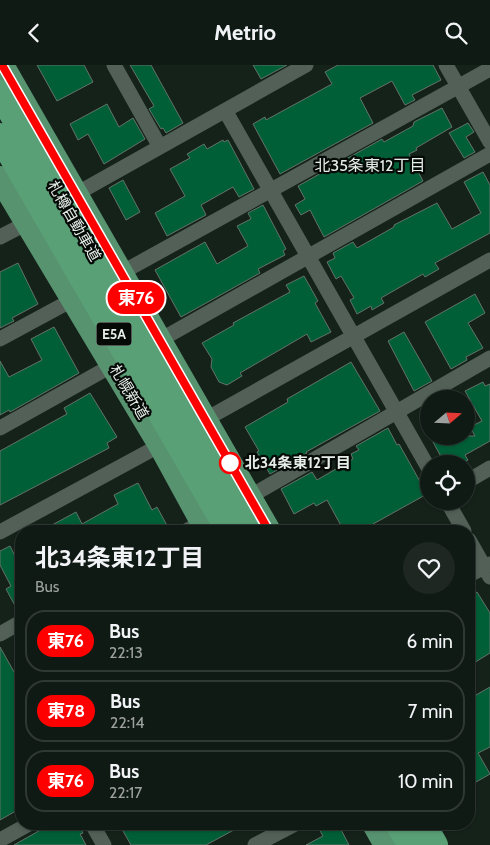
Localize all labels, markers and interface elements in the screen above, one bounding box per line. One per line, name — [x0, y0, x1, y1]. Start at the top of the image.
icon: back — [20, 19, 48, 47]
text: Metrio — [214, 19, 276, 46]
icon: search — [442, 19, 470, 47]
district label: 北35条東12丁目 — [315, 156, 425, 175]
street label: 札樽自動車道 — [44, 178, 104, 264]
line badge: 東76 — [107, 282, 165, 314]
text: 東76 — [118, 287, 154, 309]
road number: E5A — [96, 323, 132, 345]
street label: 札幌新道 — [106, 362, 152, 422]
north arrow — [420, 390, 475, 445]
map controls — [420, 390, 475, 510]
marker: 北34条東12丁目 — [219, 452, 241, 474]
place label: 北34条東12丁目 — [245, 454, 351, 472]
button: locate — [420, 455, 475, 510]
button: heart — [403, 542, 455, 594]
text: 北34条東12丁目 — [35, 543, 204, 572]
text: Bus — [35, 577, 59, 596]
text: Bus — [109, 620, 139, 643]
text: 東76 — [47, 630, 84, 652]
text: 6 min — [407, 630, 453, 653]
text: 22:13 — [109, 643, 143, 662]
text: Bus — [110, 690, 140, 713]
text: 東78 — [47, 700, 85, 722]
text: 7 min — [408, 700, 453, 723]
text: 22:14 — [110, 713, 145, 732]
text: Bus — [109, 760, 139, 783]
text: 東76 — [47, 770, 84, 792]
text: 10 min — [398, 770, 453, 793]
text: 22:17 — [109, 783, 142, 802]

